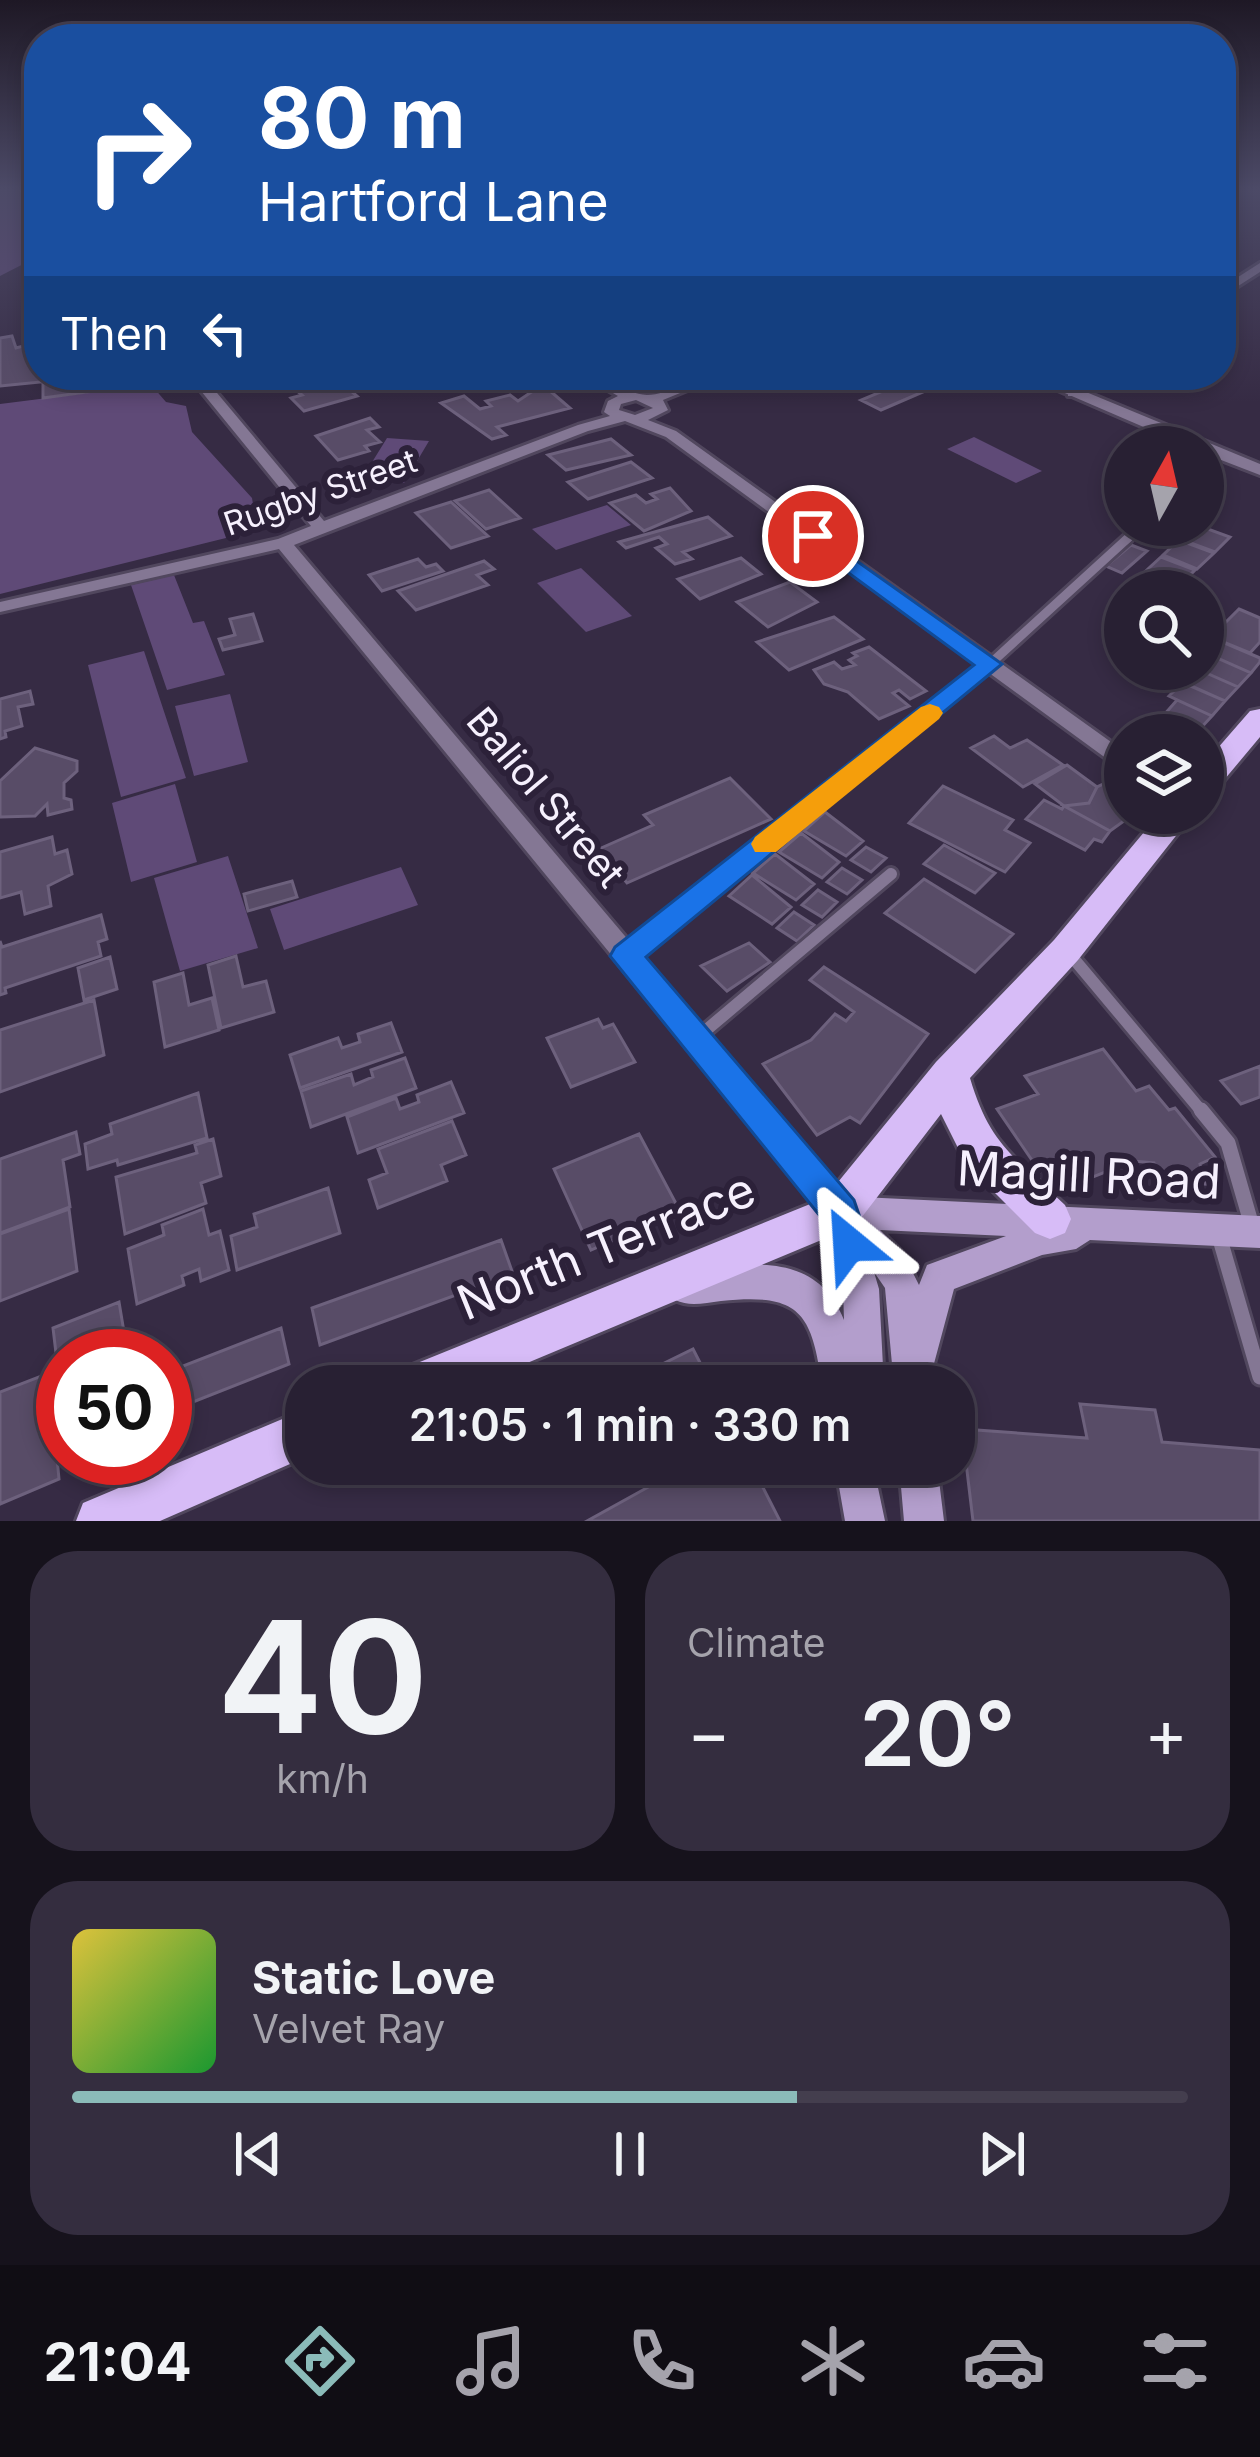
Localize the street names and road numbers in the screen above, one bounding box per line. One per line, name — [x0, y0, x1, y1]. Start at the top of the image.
street label: Rugby Street — [218, 440, 422, 544]
street label: Baliol Street — [458, 697, 635, 896]
street label: Magill Road — [956, 1138, 1222, 1211]
street label: North Terrace — [448, 1159, 763, 1332]

